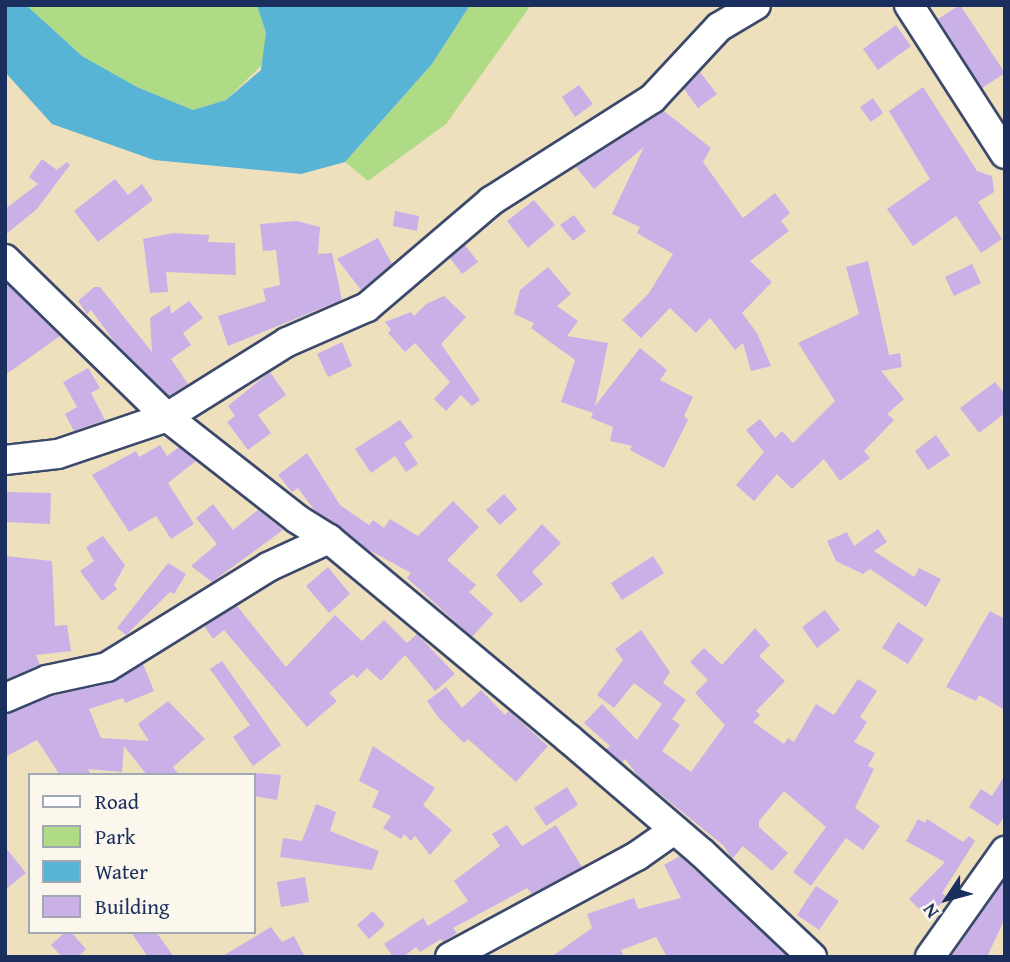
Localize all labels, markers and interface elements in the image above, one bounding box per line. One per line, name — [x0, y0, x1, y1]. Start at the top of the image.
legend — [28, 773, 256, 934]
text: Road — [95, 786, 139, 817]
text: Park — [95, 821, 136, 852]
text: Water — [95, 856, 148, 887]
north arrow — [912, 864, 982, 934]
text: Building — [95, 891, 169, 922]
text: N — [915, 898, 945, 925]

